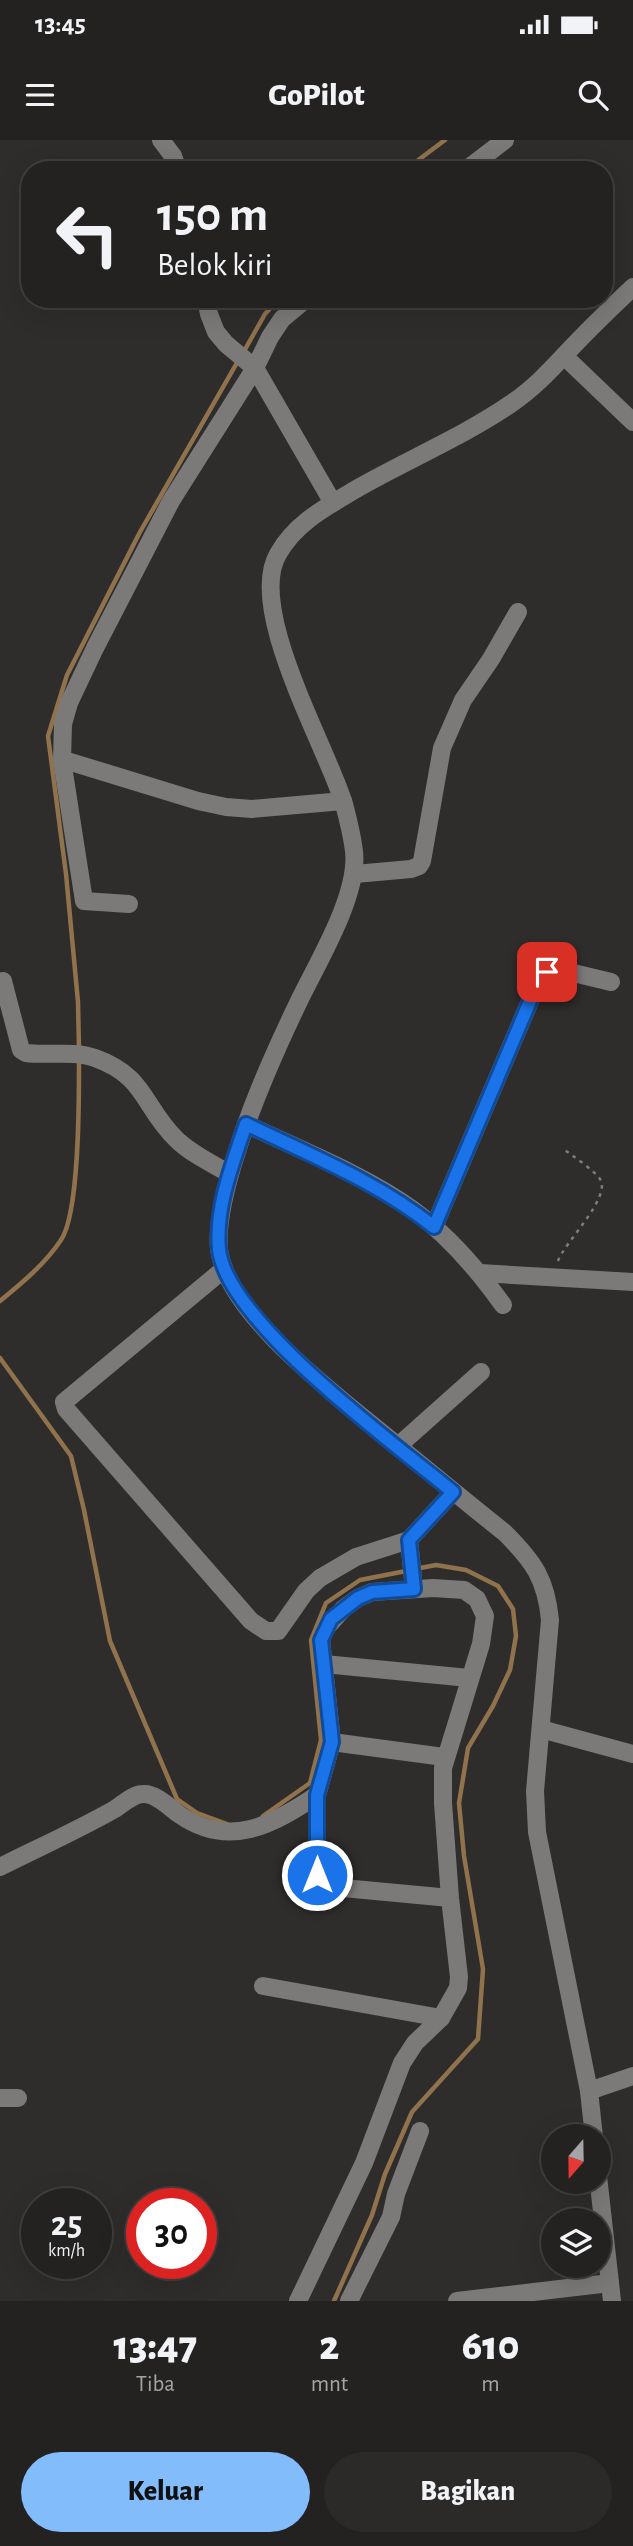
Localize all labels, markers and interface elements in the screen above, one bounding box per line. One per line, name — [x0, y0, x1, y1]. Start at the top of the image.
text: 13:45 — [35, 11, 86, 37]
icon: menu — [21, 76, 59, 114]
icon: search — [574, 76, 612, 114]
text: GoPilot — [268, 79, 365, 111]
icon: left — [42, 189, 133, 280]
text: 150 m — [157, 191, 268, 240]
text: Belok kiri — [157, 249, 273, 281]
pin — [517, 942, 577, 1002]
icon: arrive — [528, 953, 566, 991]
position arrow — [280, 1838, 354, 1912]
north arrow — [541, 2124, 611, 2194]
map controls — [541, 2124, 611, 2278]
speed limit sign: 30 — [126, 2188, 217, 2279]
text: 25 — [51, 2207, 82, 2242]
button: layers — [541, 2208, 611, 2278]
text: km/h — [48, 2242, 85, 2260]
text: 13:47 — [114, 2325, 197, 2367]
text: 2 — [319, 2325, 339, 2367]
text: 610 — [462, 2325, 519, 2367]
text: Tiba — [136, 2373, 175, 2396]
text: mnt — [311, 2373, 348, 2396]
text: m — [481, 2373, 500, 2396]
button: Keluar — [21, 2452, 310, 2532]
button: Bagikan — [324, 2452, 612, 2532]

